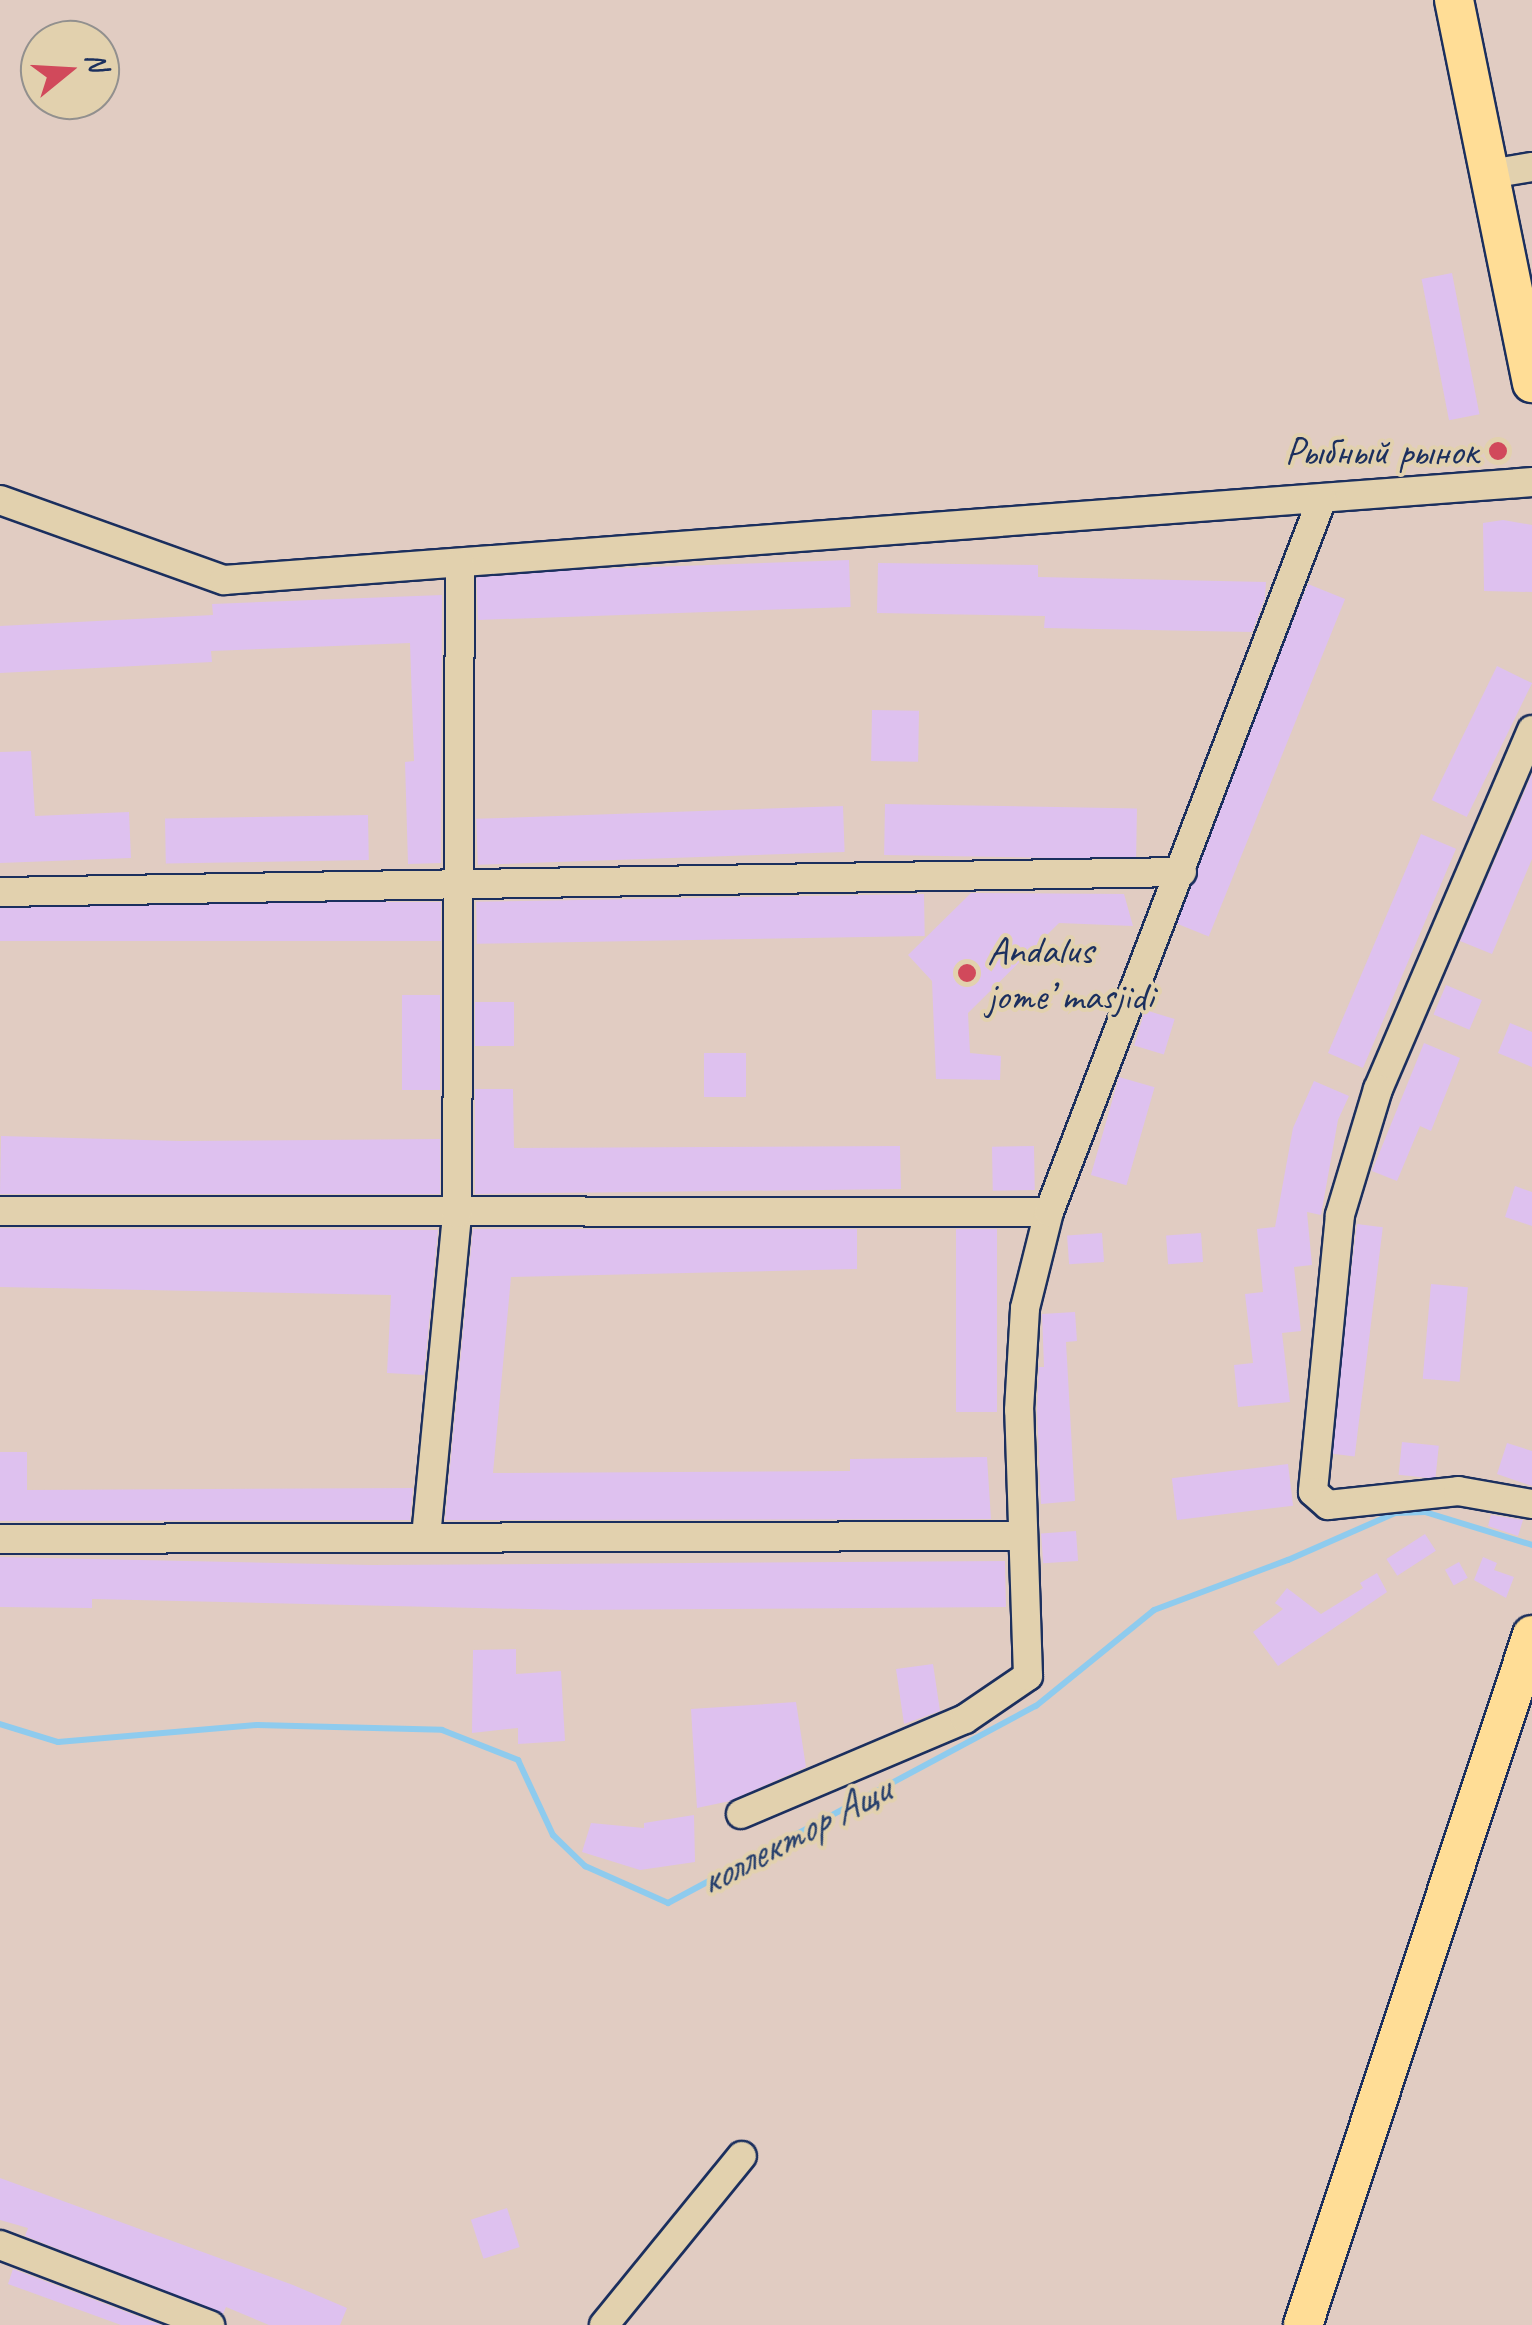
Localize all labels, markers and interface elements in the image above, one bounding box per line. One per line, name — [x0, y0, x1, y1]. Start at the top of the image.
north arrow — [20, 20, 120, 120]
text: N — [78, 48, 116, 75]
place label: Рыбный рынок — [1285, 427, 1478, 475]
marker: Рыбный рынок — [1487, 440, 1509, 462]
place label: Andalus jome’ masjidi — [987, 926, 1153, 1020]
marker: Andalus jome’ masjidi — [956, 962, 978, 984]
water label: коллектор Ащи — [690, 1765, 898, 1907]

